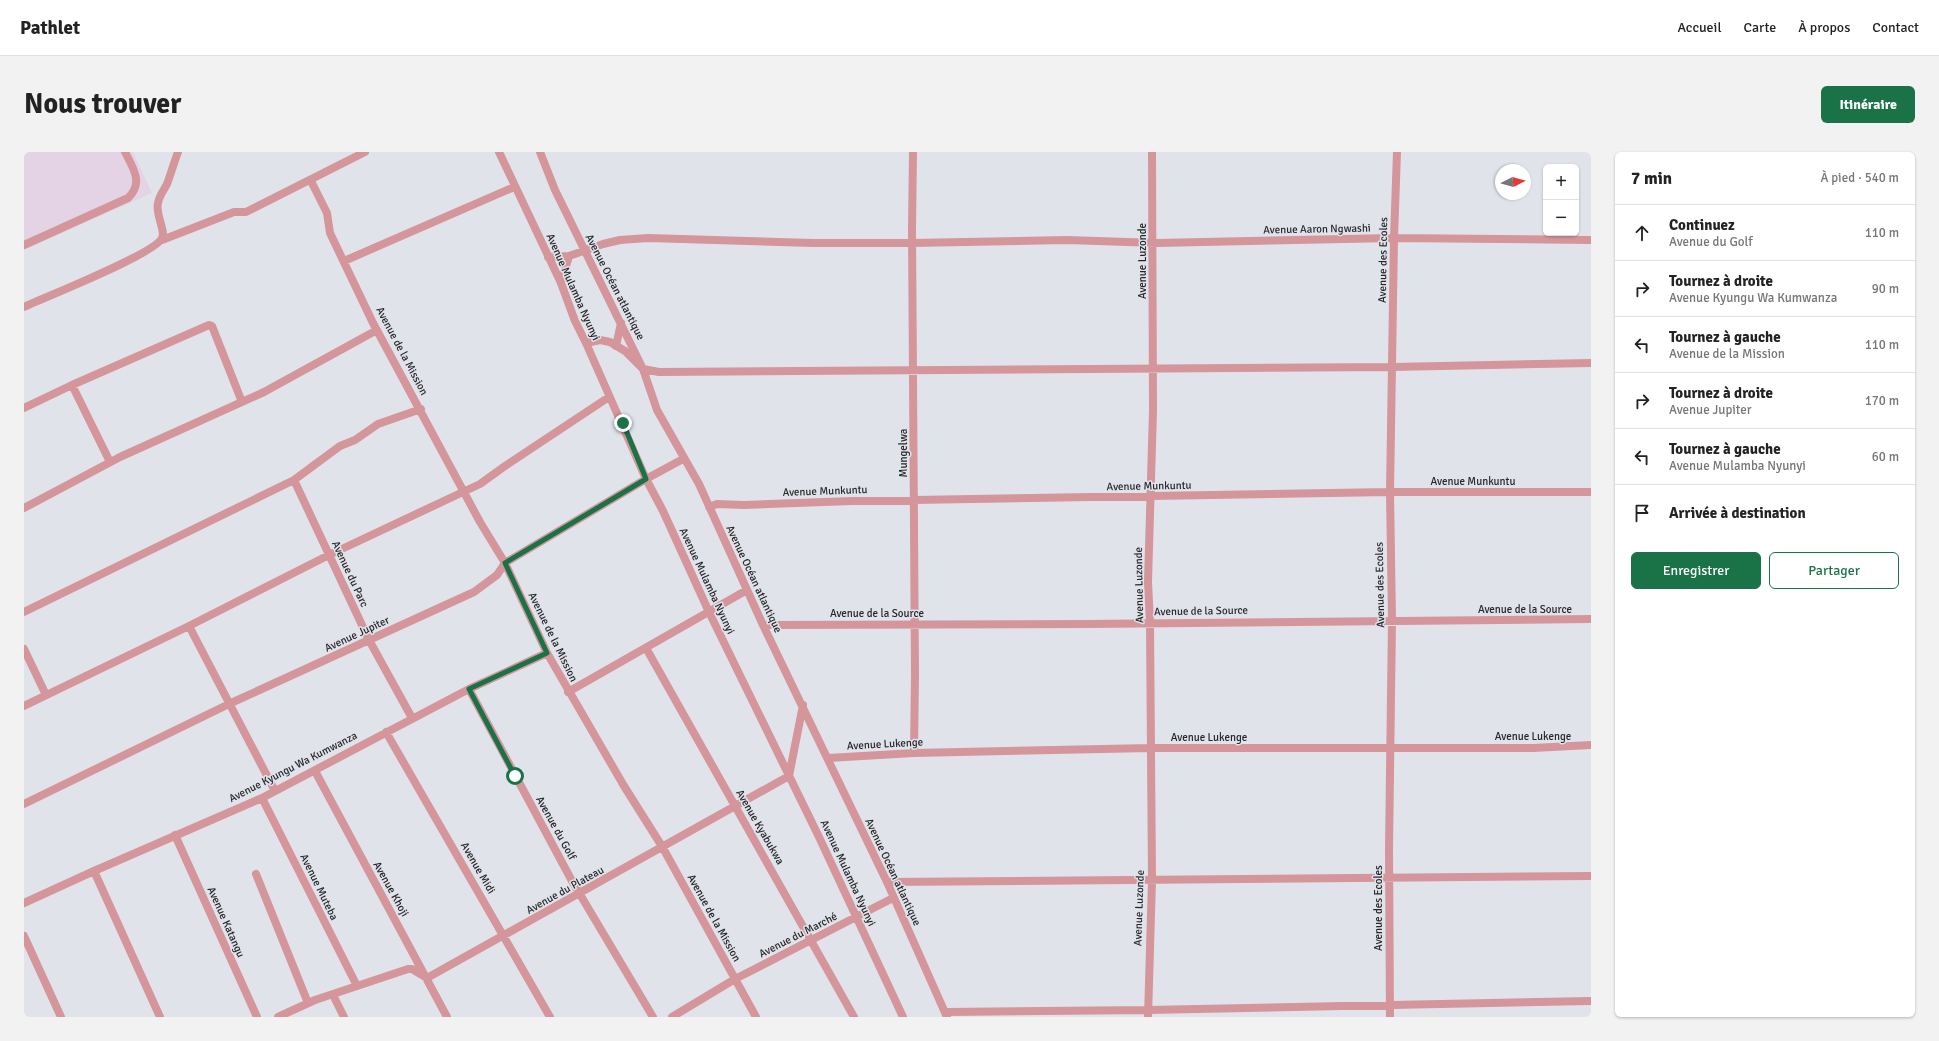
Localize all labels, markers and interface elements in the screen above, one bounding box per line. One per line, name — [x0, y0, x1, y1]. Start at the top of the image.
text: Pathlet — [20, 16, 80, 40]
text: Accueil — [1677, 19, 1722, 36]
text: Carte — [1744, 19, 1776, 36]
text: À propos — [1798, 19, 1850, 36]
text: Contact — [1872, 19, 1919, 36]
button: Itinéraire — [1821, 86, 1915, 123]
text: Nous trouver — [24, 87, 181, 121]
north arrow — [1495, 164, 1531, 200]
map controls — [1543, 164, 1579, 236]
button: + — [1543, 164, 1579, 200]
text: 7 min — [1631, 168, 1672, 189]
text: À pied · 540 m — [1820, 170, 1899, 186]
button: − — [1543, 200, 1579, 236]
text: Continuez — [1669, 216, 1735, 234]
street label: Avenue des Ecoles — [1376, 217, 1390, 303]
street label: Avenue Aaron Ngwashi — [1263, 222, 1371, 236]
icon: ahead — [1631, 222, 1653, 244]
street label: Avenue Luzonde — [1136, 223, 1149, 299]
text: 110 m — [1865, 225, 1899, 241]
street label: Avenue Mulamba Nyunyi — [544, 231, 602, 343]
street label: Avenue Océan atlantique — [583, 232, 647, 342]
text: Avenue du Golf — [1669, 234, 1753, 250]
text: Tournez à droite — [1669, 272, 1773, 290]
icon: right — [1631, 278, 1653, 300]
text: 90 m — [1872, 281, 1899, 297]
text: Avenue Kyungu Wa Kumwanza — [1669, 290, 1837, 306]
street label: Avenue de la Mission — [373, 305, 431, 397]
text: Tournez à gauche — [1669, 328, 1781, 346]
icon: left — [1631, 334, 1653, 356]
text: 110 m — [1865, 337, 1899, 353]
text: Avenue de la Mission — [1669, 346, 1785, 362]
text: Tournez à droite — [1669, 384, 1773, 402]
icon: right — [1631, 390, 1653, 412]
text: 170 m — [1865, 393, 1899, 409]
text: Avenue Jupiter — [1669, 402, 1752, 418]
route end — [614, 414, 632, 432]
street label: Mungelwa — [897, 428, 910, 477]
text: Tournez à gauche — [1669, 440, 1781, 458]
icon: left — [1631, 446, 1653, 468]
text: 60 m — [1872, 449, 1899, 465]
text: Avenue Mulamba Nyunyi — [1669, 458, 1806, 474]
street label: Avenue Munkuntu — [1431, 475, 1515, 488]
street label: Avenue Munkuntu — [1106, 479, 1192, 493]
street label: Avenue Munkuntu — [782, 483, 868, 499]
icon: arrive — [1631, 502, 1653, 524]
text: Arrivée à destination — [1669, 504, 1806, 522]
street label: Avenue Océan atlantique — [723, 523, 785, 635]
street label: Avenue Mulamba Nyunyi — [677, 526, 737, 636]
street label: Avenue du Parc — [329, 539, 371, 609]
street label: Avenue des Ecoles — [1373, 542, 1387, 628]
street label: Avenue Luzonde — [1132, 547, 1146, 623]
button: Enregistrer — [1631, 552, 1761, 589]
button: Partager — [1769, 552, 1899, 589]
street label: Avenue de la Mission — [526, 590, 580, 684]
street label: Avenue de la Source — [1478, 603, 1572, 616]
street label: Avenue de la Source — [1154, 604, 1248, 618]
street label: Avenue de la Source — [830, 607, 924, 620]
street label: Avenue Jupiter — [323, 613, 391, 655]
street label: Avenue Kyungu Wa Kumwanza — [227, 729, 360, 805]
street label: Avenue Lukenge — [1495, 730, 1571, 743]
street label: Avenue Lukenge — [1171, 731, 1247, 744]
street label: Avenue Lukenge — [846, 736, 924, 752]
route start — [506, 767, 524, 785]
street label: Avenue Kyabukwa — [733, 787, 787, 867]
street label: Avenue du Golf — [533, 794, 579, 863]
street label: Avenue Océan atlantique — [862, 816, 924, 928]
street label: Avenue Mulamba Nyunyi — [818, 818, 878, 928]
street label: Avenue Midi — [458, 840, 498, 896]
street label: Avenue Muteba — [297, 852, 341, 923]
street label: Avenue Khoji — [370, 859, 412, 919]
street label: Avenue du Plateau — [524, 863, 606, 917]
street label: Avenue des Ecoles — [1372, 865, 1385, 951]
street label: Avenue Luzonde — [1131, 870, 1147, 946]
street label: Avenue de la Mission — [685, 872, 743, 964]
street label: Avenue Katangu — [205, 885, 247, 959]
street label: Avenue du Marché — [757, 910, 839, 960]

